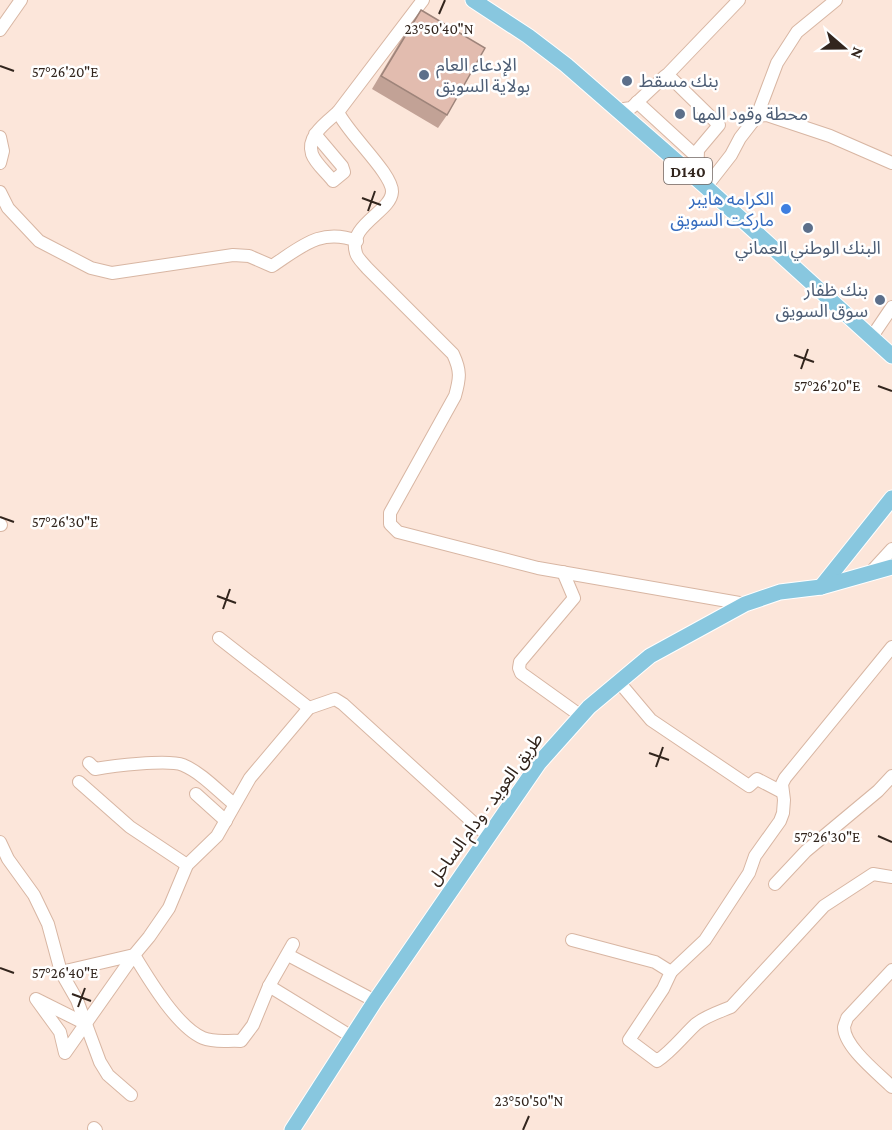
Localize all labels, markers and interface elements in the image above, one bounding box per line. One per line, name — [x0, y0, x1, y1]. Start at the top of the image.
north arrow — [814, 18, 874, 78]
text: 23°50'40"N — [404, 21, 474, 37]
text: N — [848, 45, 867, 61]
place label: الإدعاء العام بولاية السويق — [436, 55, 530, 97]
text: 57°26'20"E — [32, 64, 98, 80]
marker: الإدعاء العام بولاية السويق — [417, 68, 431, 82]
place label: بنك مسقط — [639, 71, 719, 91]
marker: بنك مسقط — [620, 74, 634, 88]
place label: محطة وقود المها — [692, 104, 808, 125]
marker: محطة وقود المها — [673, 107, 687, 121]
road number: D140 — [664, 158, 712, 184]
place label: الكرامه هايبر ماركت السويق — [670, 189, 774, 231]
marker: الكرامه هايبر ماركت السويق — [779, 202, 793, 216]
marker: البنك الوطني العماني — [801, 221, 815, 235]
place label: البنك الوطني العماني — [735, 238, 881, 261]
place label: بنك ظفار سوق السويق — [775, 280, 868, 322]
marker: بنك ظفار سوق السويق — [873, 293, 887, 307]
text: 57°26'20"E — [794, 378, 860, 394]
text: 57°26'30"E — [32, 514, 98, 530]
street label: طريق العويد - ودام الساحل — [423, 729, 550, 891]
text: 57°26'30"E — [794, 829, 860, 845]
text: 57°26'40"E — [32, 965, 98, 981]
text: 23°50'50"N — [495, 1093, 564, 1109]

